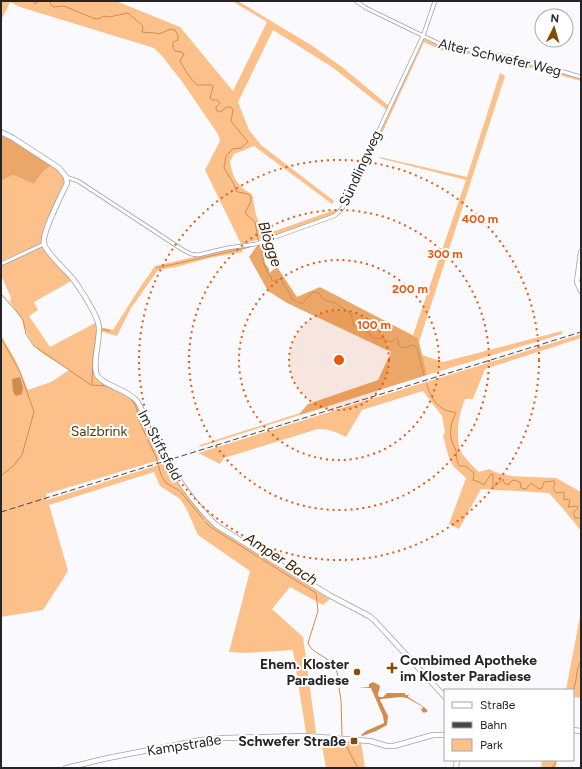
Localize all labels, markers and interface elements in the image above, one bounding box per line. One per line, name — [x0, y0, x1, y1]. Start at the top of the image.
north arrow — [534, 8, 574, 48]
text: N — [550, 12, 560, 25]
street label: Alter Schwefer Weg — [437, 35, 563, 80]
street label: Sündlingweg — [336, 128, 385, 209]
text: 400 m — [462, 212, 498, 226]
water label: Blögge — [254, 219, 286, 269]
text: 300 m — [427, 247, 463, 261]
text: 200 m — [392, 282, 428, 296]
text: 100 m — [357, 318, 391, 332]
centre of rings — [332, 353, 346, 367]
street label: Im Stiftsfeld — [134, 407, 185, 483]
park label: Salzbrink — [71, 423, 127, 440]
water label: Amper Bach — [240, 528, 321, 589]
place label: Combimed Apotheke im Kloster Paradiese — [400, 652, 537, 685]
place label: Ehem. Kloster Paradiese — [260, 656, 350, 689]
marker: Combimed Apotheke im Kloster Paradiese — [387, 663, 397, 673]
marker: Ehem. Kloster Paradiese — [352, 667, 362, 677]
legend — [444, 689, 574, 761]
text: Straße — [480, 698, 516, 712]
text: Bahn — [480, 718, 507, 732]
street label: Kampstraße — [146, 731, 223, 760]
place label: Schwefer Straße — [238, 733, 346, 750]
marker: Schwefer Straße — [349, 736, 359, 746]
text: Park — [480, 738, 503, 752]

